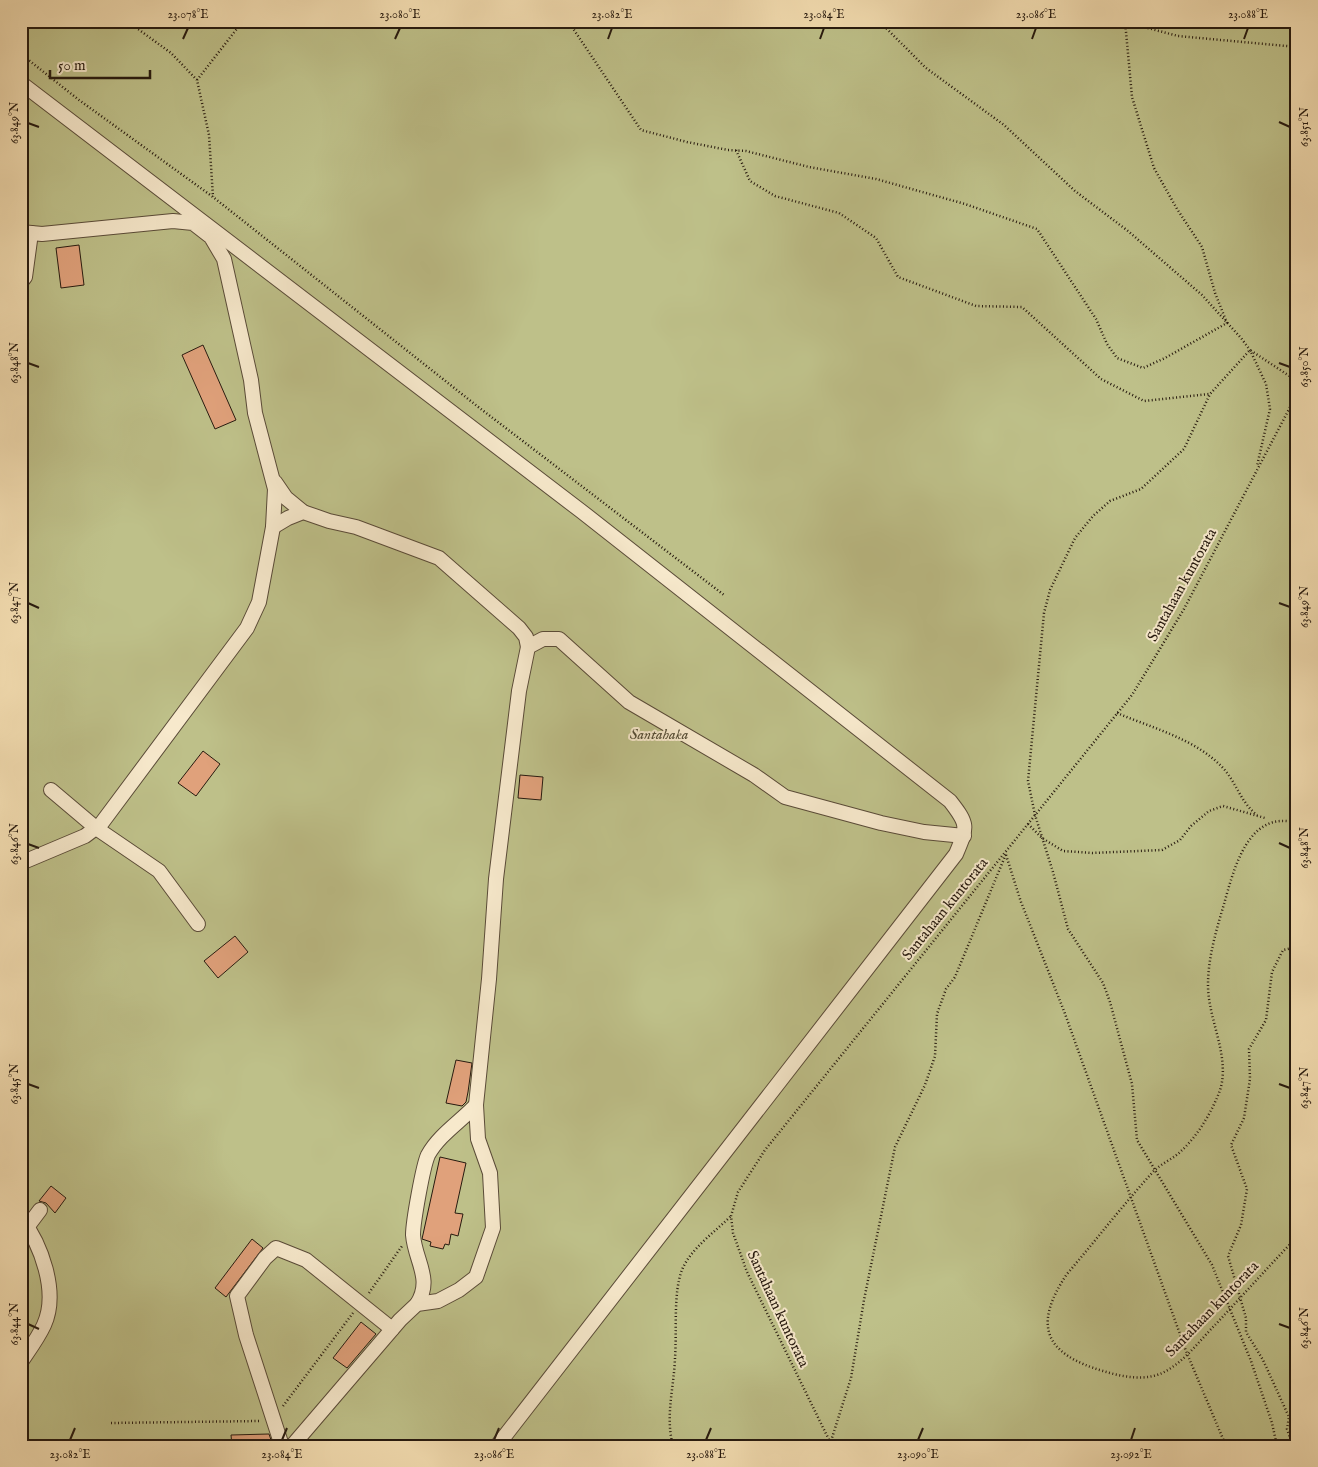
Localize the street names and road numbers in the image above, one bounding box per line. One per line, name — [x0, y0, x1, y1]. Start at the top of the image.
street label: Santahaan kuntorata — [1143, 525, 1221, 645]
street label: Santahaan kuntorata — [898, 853, 993, 964]
street label: Santahaan kuntorata — [743, 1248, 814, 1371]
street label: Santahaan kuntorata — [1161, 1257, 1263, 1361]

